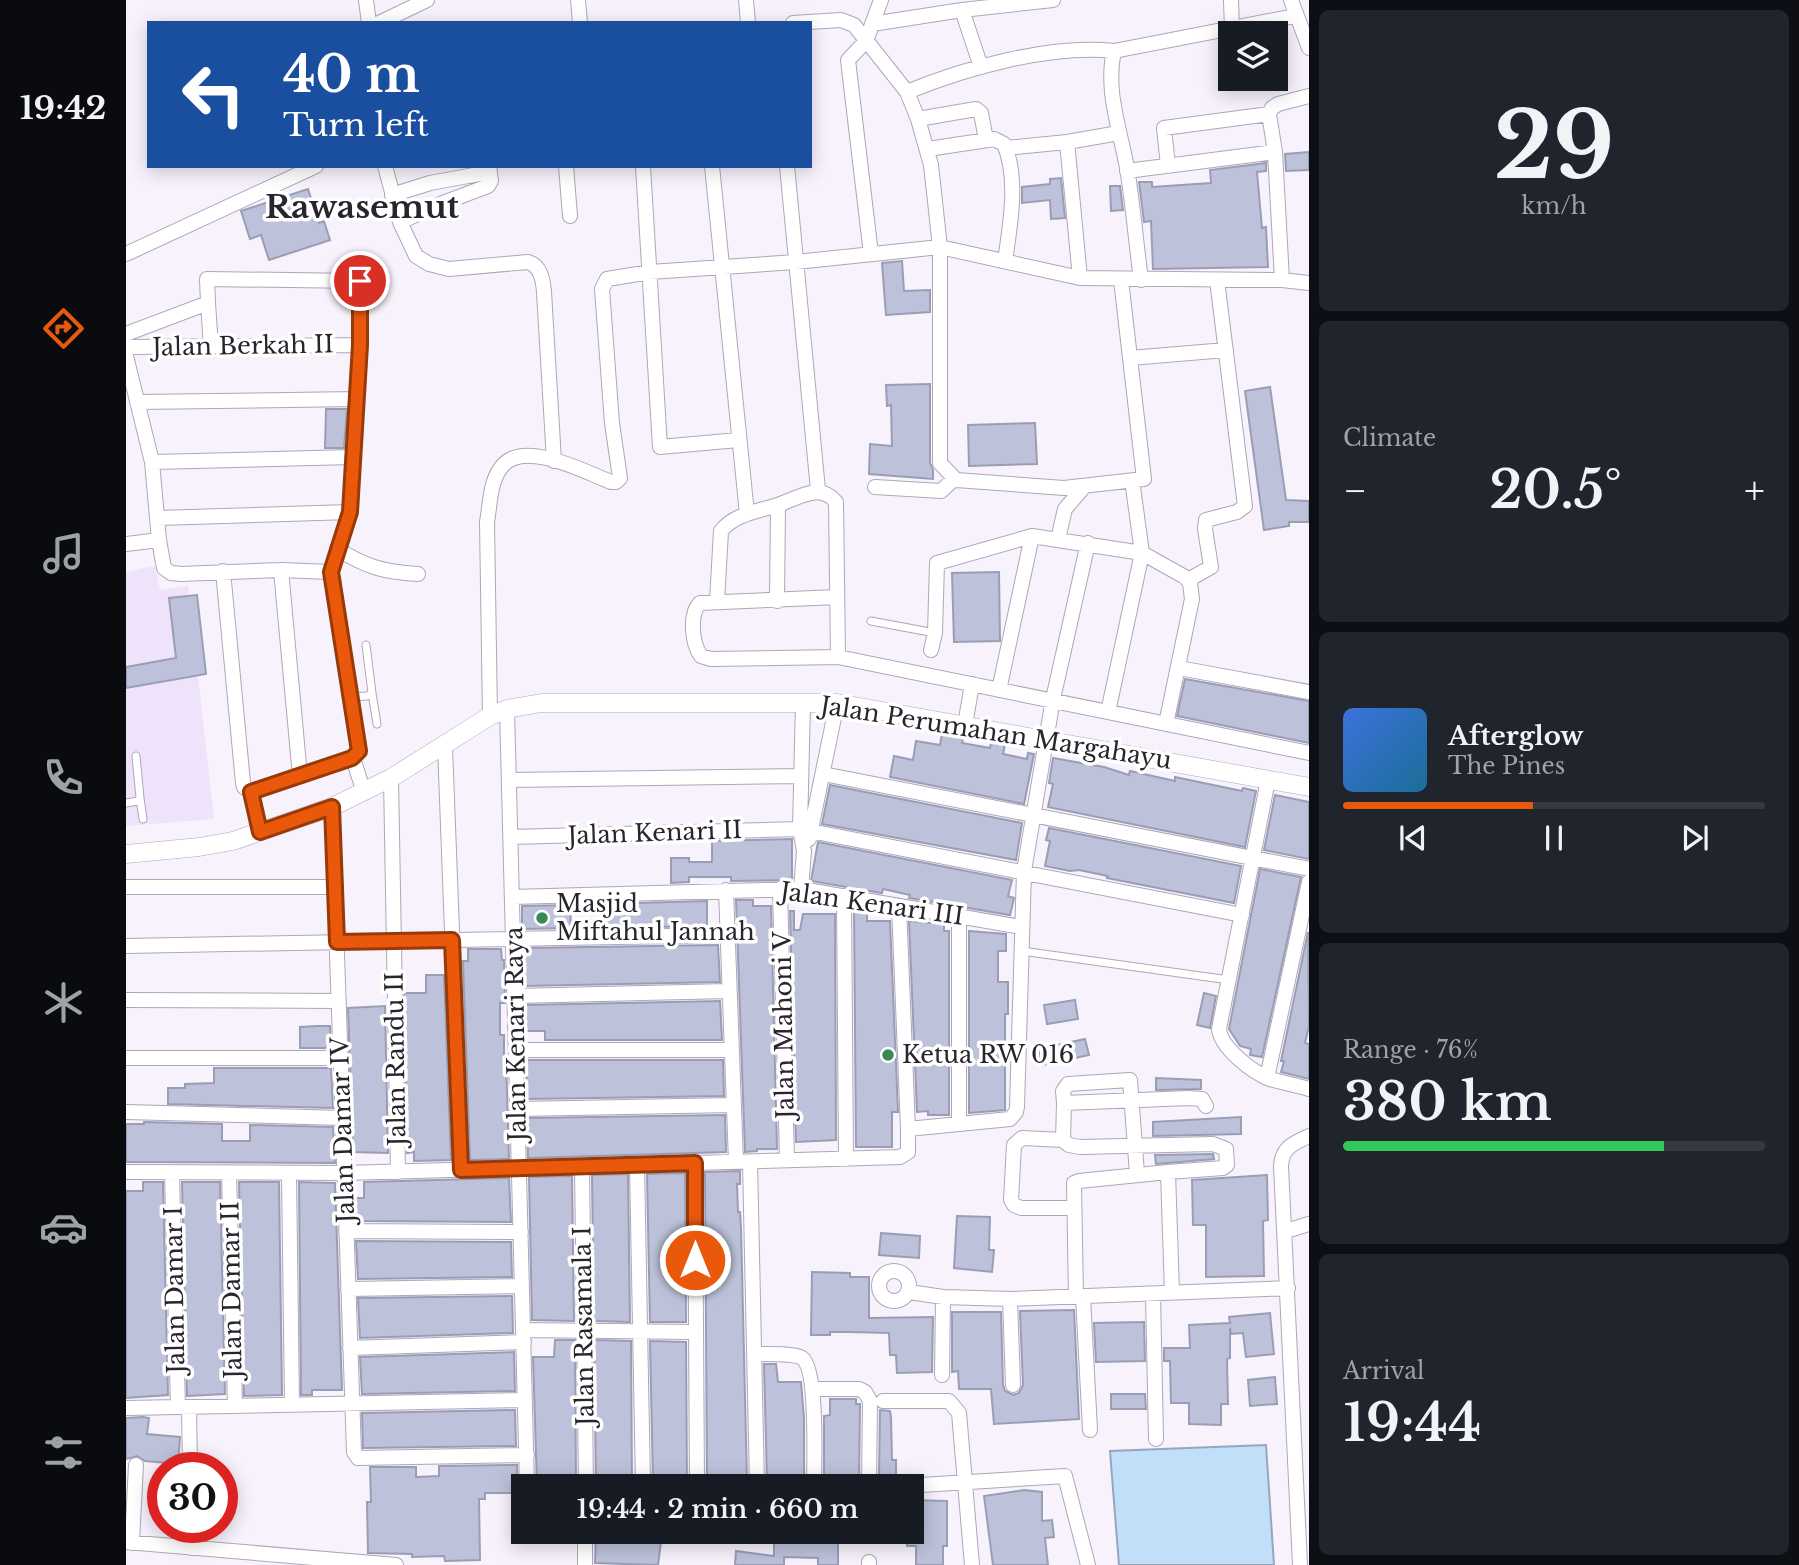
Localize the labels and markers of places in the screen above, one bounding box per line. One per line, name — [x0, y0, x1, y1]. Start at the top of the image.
pin — [330, 251, 390, 311]
place label: Masjid Miftahul Jannah — [556, 889, 755, 946]
marker: Masjid Miftahul Jannah — [534, 910, 550, 926]
place label: Ketua RW 016 — [902, 1040, 1074, 1069]
marker: Ketua RW 016 — [880, 1047, 896, 1063]

